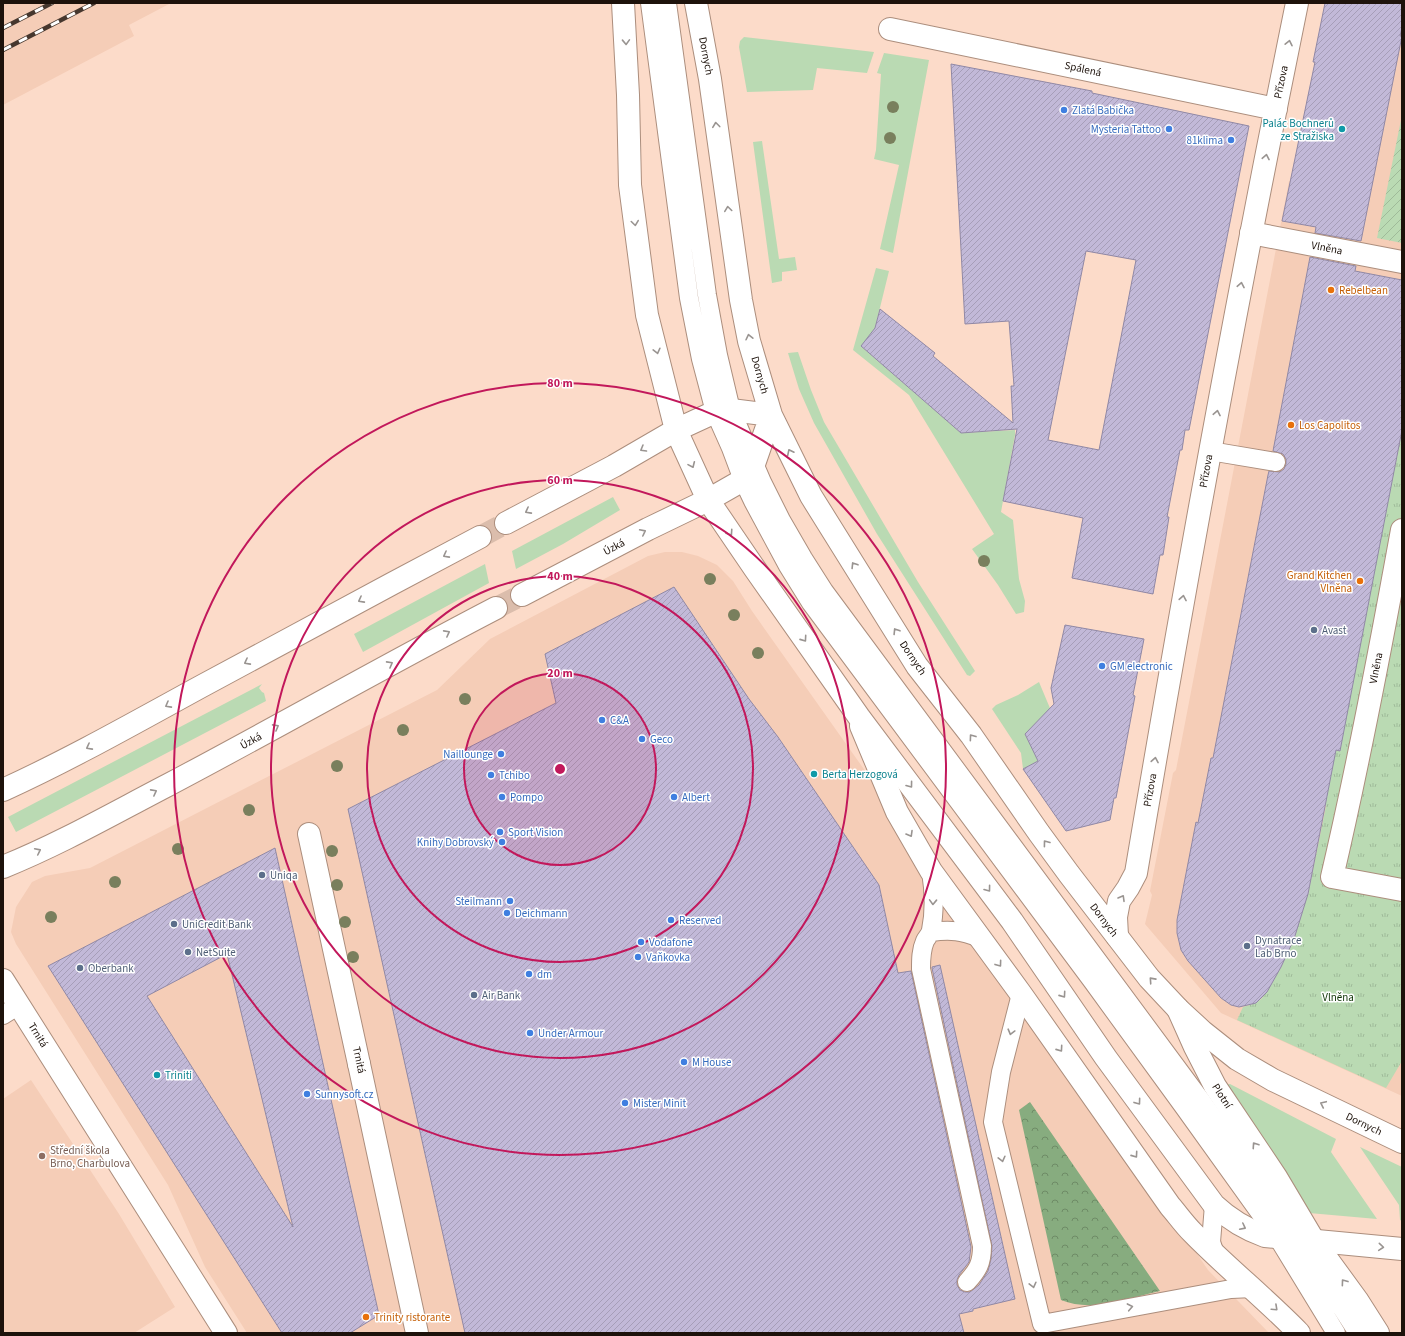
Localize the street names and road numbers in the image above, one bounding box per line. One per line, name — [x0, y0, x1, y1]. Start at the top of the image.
street label: Dornych — [695, 36, 717, 76]
street label: Spálená — [1063, 58, 1103, 80]
street label: Přízova — [1270, 64, 1292, 100]
street label: Vlněna — [1310, 238, 1344, 258]
street label: Dornych — [747, 354, 773, 396]
street label: Přízova — [1196, 453, 1216, 489]
street label: Úzká — [600, 535, 628, 559]
street label: Dornych — [896, 638, 930, 678]
street label: Vlněna — [1366, 651, 1386, 685]
street label: Úzká — [237, 729, 265, 753]
street label: Přízova — [1140, 772, 1160, 808]
street label: Dornych — [1086, 900, 1122, 940]
street label: Trnitá — [24, 1020, 52, 1050]
street label: Trnitá — [349, 1045, 369, 1075]
street label: Plotní — [1208, 1080, 1236, 1112]
street label: Dornych — [1343, 1109, 1385, 1139]

